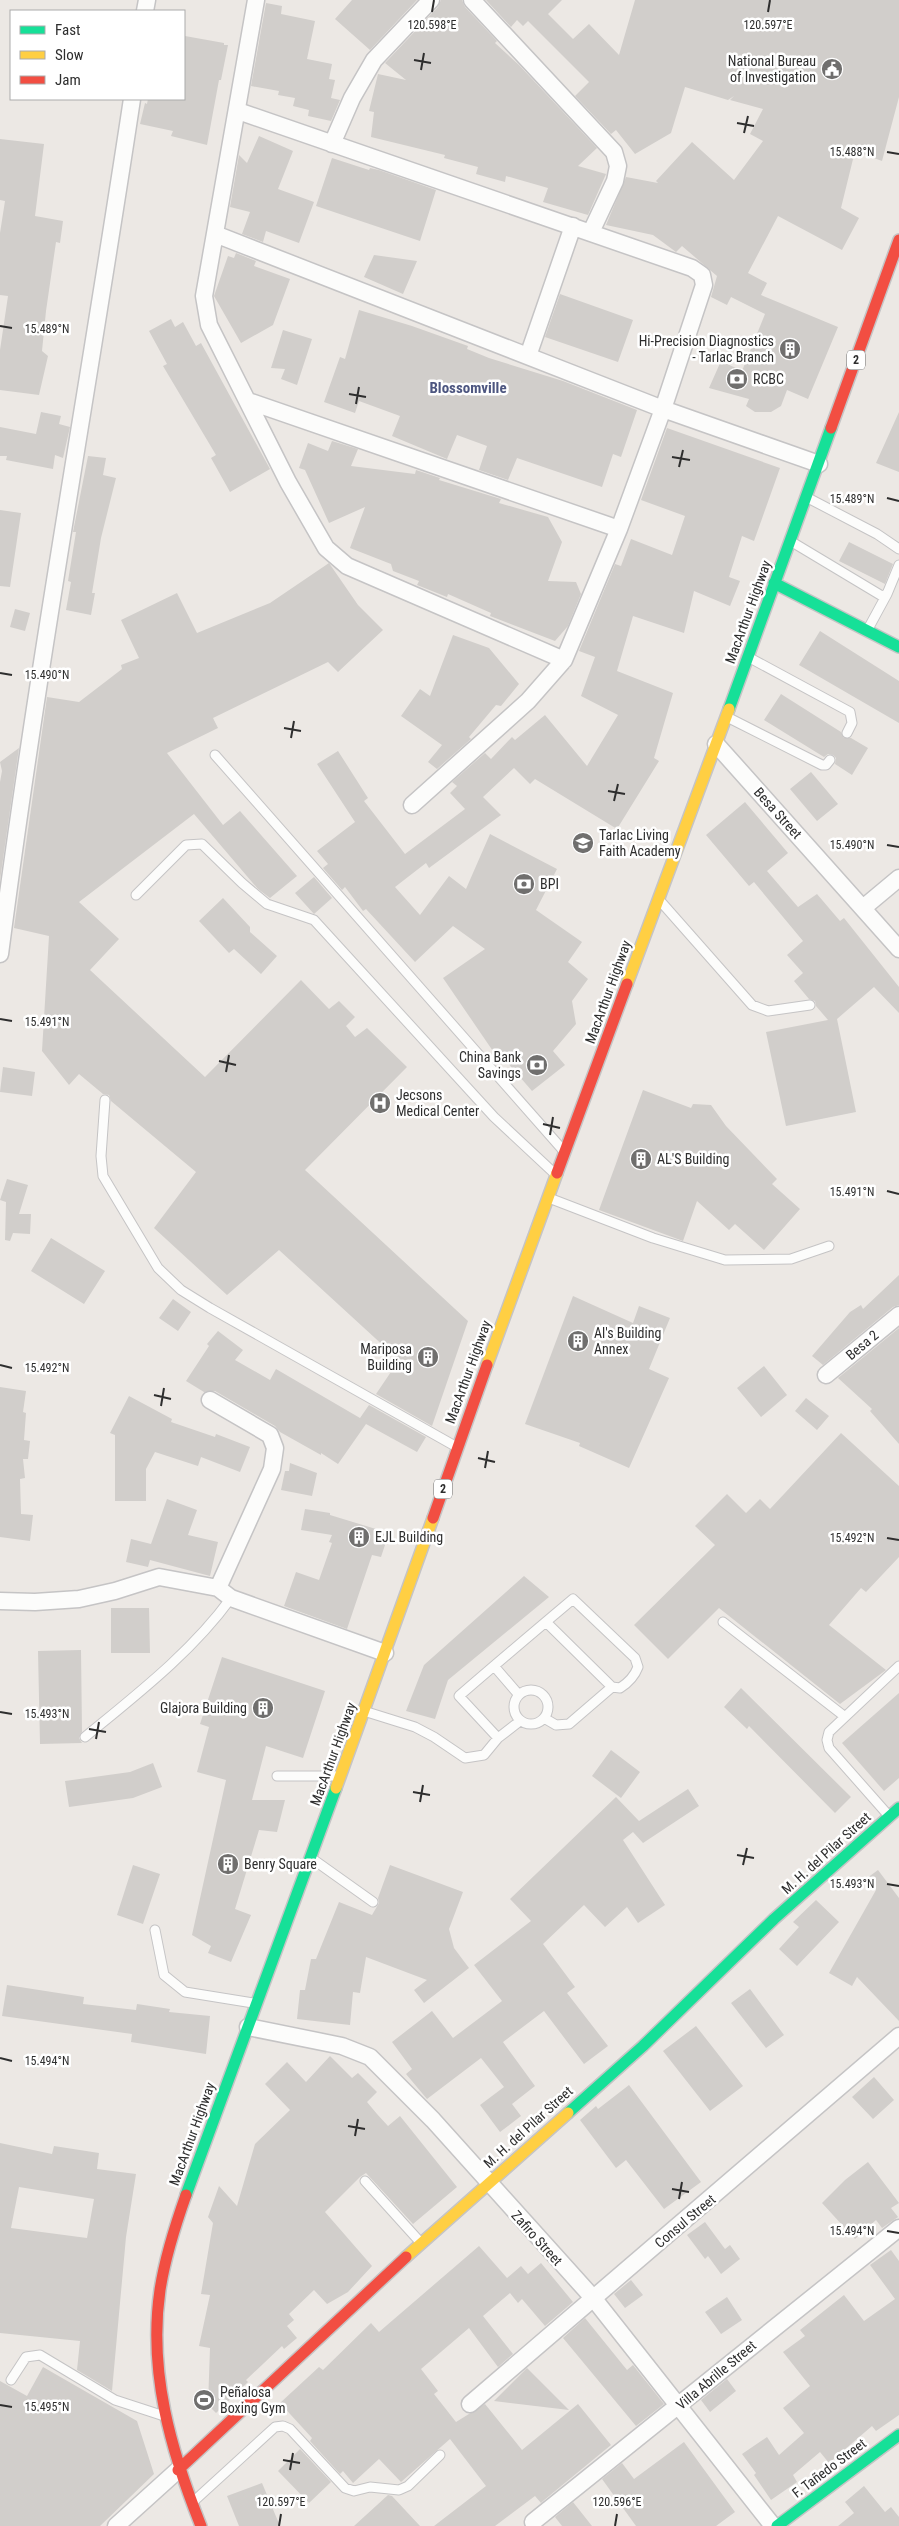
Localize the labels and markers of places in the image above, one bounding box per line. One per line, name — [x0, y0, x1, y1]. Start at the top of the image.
place label: National Bureau of Investigation — [728, 53, 816, 85]
public building icon: National Bureau of Investigation — [820, 57, 844, 81]
place label: Hi-Precision Diagnostics - Tarlac Branch — [639, 333, 774, 365]
building icon: Hi-Precision Diagnostics - Tarlac Branch — [778, 337, 802, 361]
bank icon: RCBC — [725, 367, 749, 391]
place label: RCBC — [753, 371, 784, 387]
place label: Tarlac Living Faith Academy — [599, 827, 681, 859]
school or university icon: Tarlac Living Faith Academy — [571, 831, 595, 855]
bank icon: BPI — [512, 872, 536, 896]
place label: BPI — [540, 876, 559, 892]
place label: China Bank Savings — [459, 1049, 522, 1081]
bank icon: China Bank Savings — [525, 1053, 549, 1077]
place label: Jecsons Medical Center — [396, 1087, 479, 1119]
hospital icon: Jecsons Medical Center — [368, 1091, 392, 1115]
building icon: AL'S Building — [629, 1147, 653, 1171]
place label: AL'S Building — [657, 1151, 729, 1167]
place label: Al's Building Annex — [594, 1325, 661, 1357]
building icon: Al's Building Annex — [566, 1329, 590, 1353]
place label: Mariposa Building — [360, 1341, 412, 1373]
building icon: Mariposa Building — [416, 1345, 440, 1369]
building icon: EJL Building — [347, 1525, 371, 1549]
place label: EJL Building — [375, 1529, 443, 1545]
building icon: Glajora Building — [251, 1696, 275, 1720]
place label: Glajora Building — [160, 1700, 247, 1716]
building icon: Benry Square — [216, 1852, 240, 1876]
place label: Benry Square — [244, 1856, 317, 1872]
place label: Peñalosa Boxing Gym — [220, 2384, 285, 2416]
sports icon: Peñalosa Boxing Gym — [192, 2388, 216, 2412]

